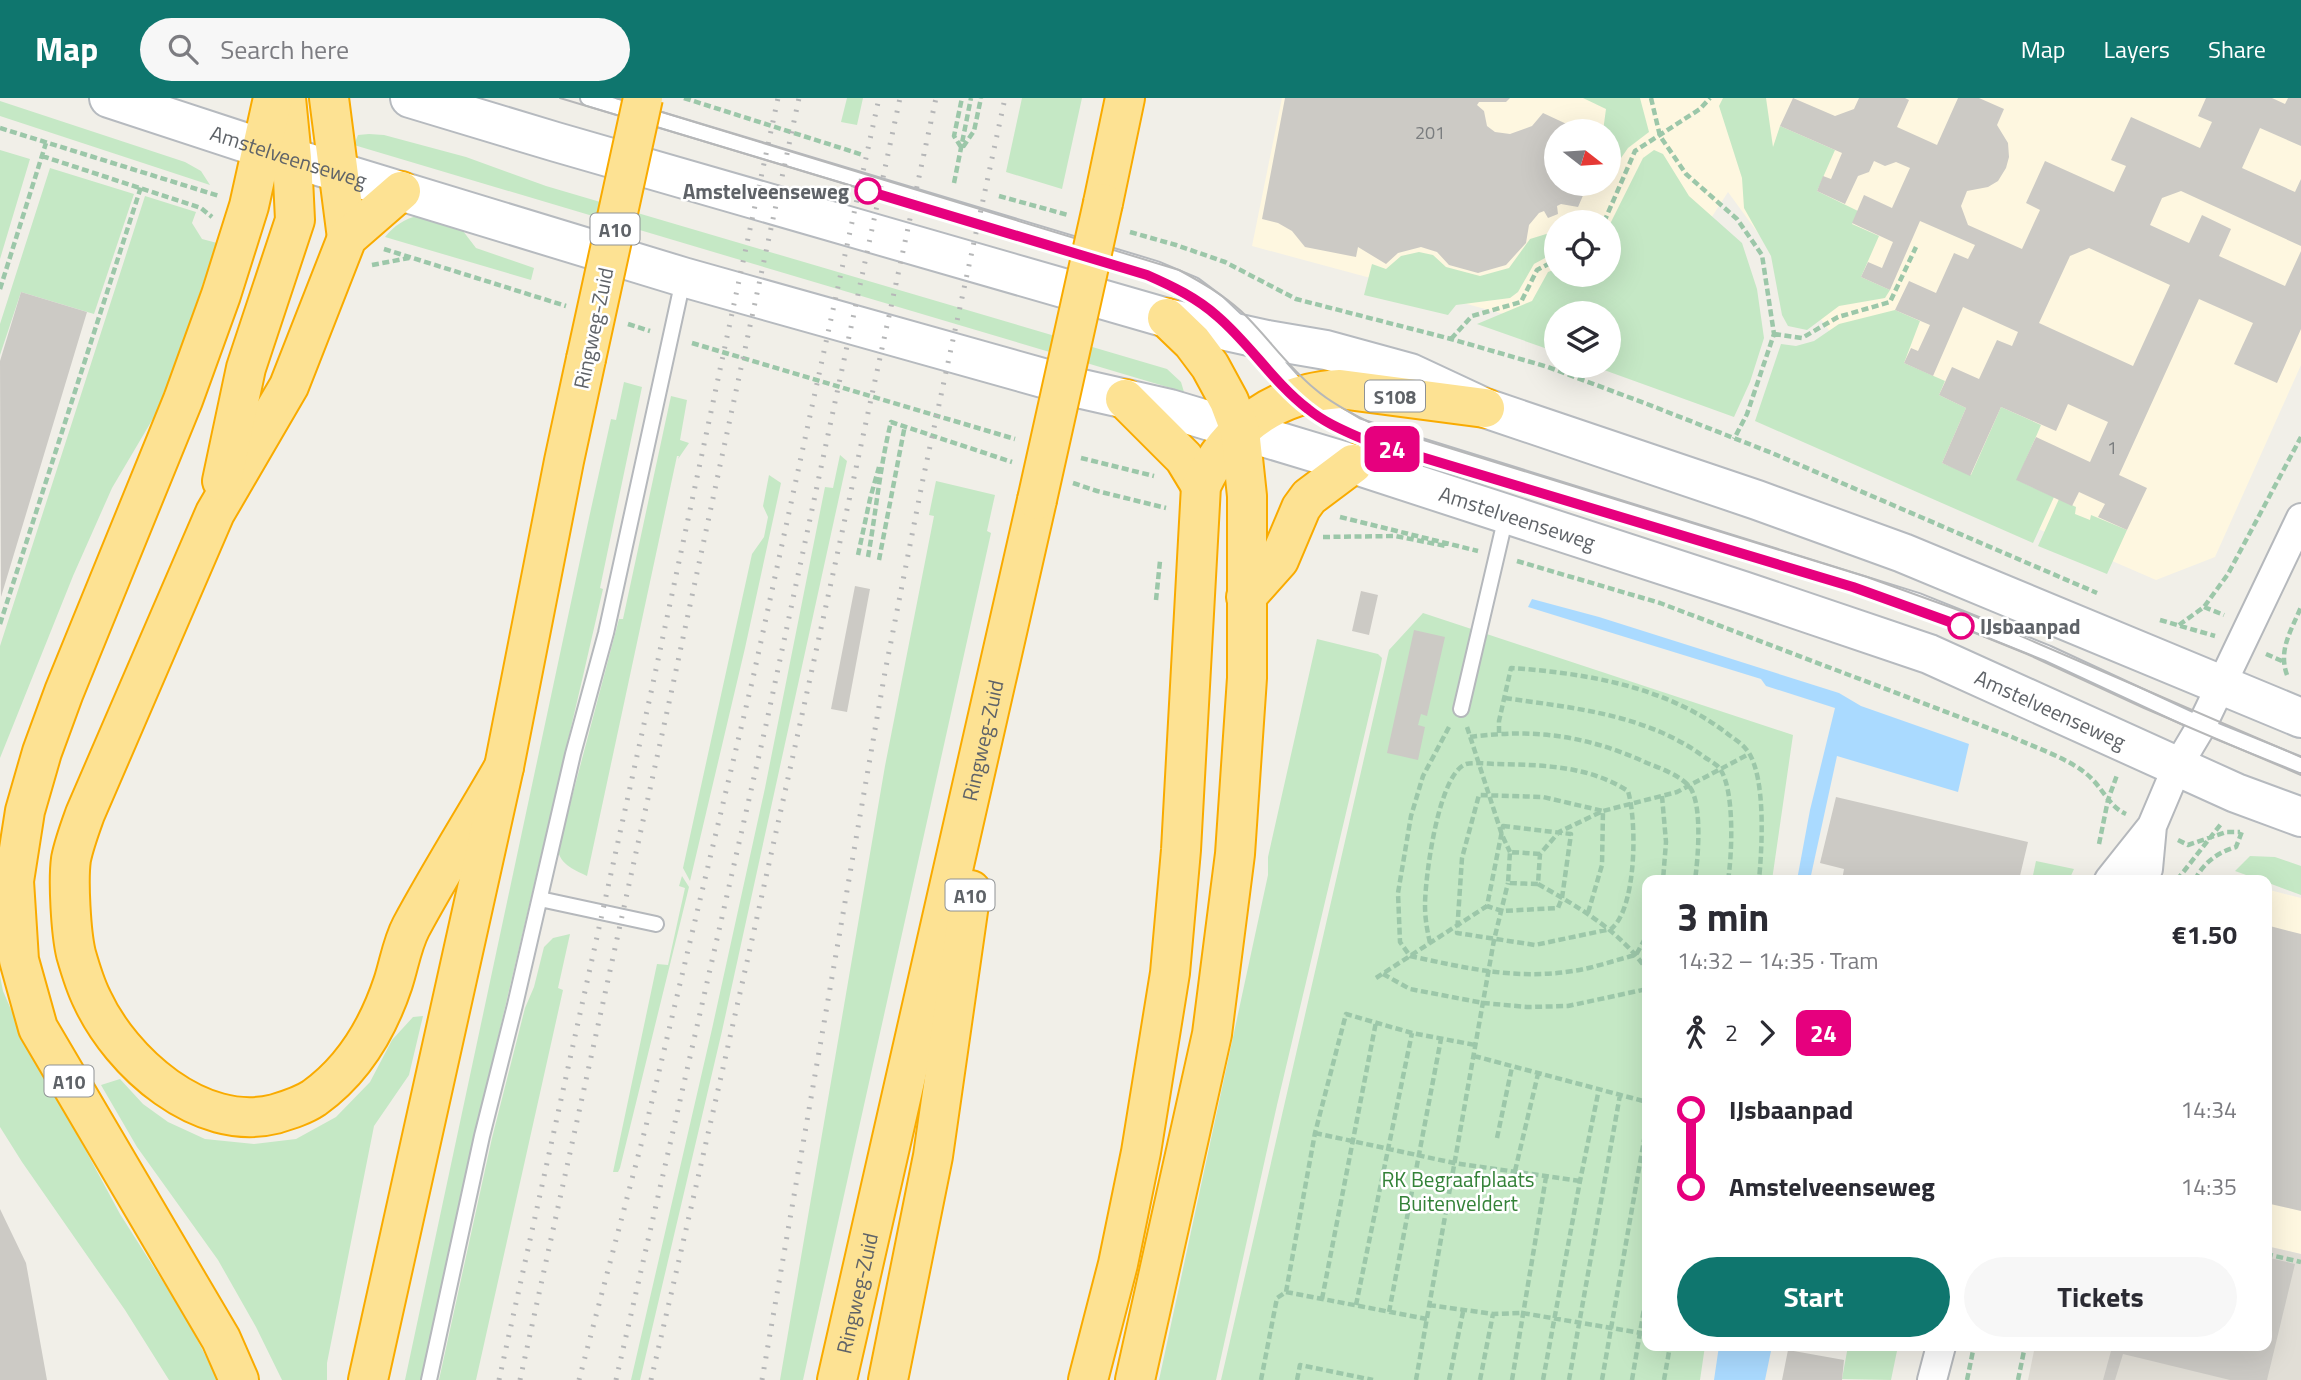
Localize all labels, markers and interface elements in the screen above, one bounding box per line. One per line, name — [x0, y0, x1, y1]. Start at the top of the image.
search box — [140, 18, 630, 81]
text: Map — [35, 24, 98, 74]
icon: search — [164, 30, 202, 68]
text: Search here — [220, 30, 349, 69]
text: Map — [2021, 31, 2066, 67]
text: Layers — [2104, 31, 2170, 67]
text: Share — [2208, 31, 2266, 67]
street label: Amstelveenseweg — [206, 116, 371, 196]
house number: 201 — [1415, 119, 1445, 146]
north arrow — [1544, 119, 1620, 196]
map controls — [1544, 119, 1621, 378]
place label: Amstelveenseweg — [683, 175, 849, 207]
marker: Amstelveenseweg — [855, 178, 881, 204]
button: locate — [1544, 210, 1621, 287]
road number: A10 — [590, 214, 640, 244]
street label: Ringweg-Zuid — [565, 264, 621, 392]
button: layers — [1544, 301, 1621, 378]
road number: S108 — [1365, 380, 1425, 412]
line badge: 24 — [1360, 426, 1424, 472]
text: 24 — [1379, 431, 1405, 467]
house number: 1 — [2107, 434, 2117, 461]
street label: Amstelveenseweg — [1435, 477, 1600, 558]
place label: IJsbaanpad — [1980, 610, 2080, 642]
marker: IJsbaanpad — [1948, 613, 1974, 639]
street label: Amstelveenseweg — [1970, 661, 2131, 757]
street label: Ringweg-Zuid — [953, 677, 1012, 804]
road number: A10 — [946, 880, 995, 910]
text: 3 min — [1677, 888, 1769, 946]
text: €1.50 — [2172, 915, 2237, 954]
text: 14:32 – 14:35 · Tram — [1677, 943, 1879, 978]
icon: walk — [1677, 1014, 1715, 1052]
icon: forward — [1748, 1014, 1786, 1052]
text: 2 — [1725, 1015, 1738, 1050]
text: 24 — [1810, 1015, 1837, 1051]
road number: A10 — [44, 1065, 94, 1096]
text: IJsbaanpad — [1729, 1090, 1853, 1129]
text: 14:34 — [2180, 1092, 2237, 1127]
park label: RK Begraafplaats Buitenveldert — [1381, 1163, 1535, 1219]
text: Amstelveenseweg — [1729, 1167, 1935, 1206]
text: 14:35 — [2180, 1169, 2237, 1204]
street label: Ringweg-Zuid — [827, 1230, 886, 1357]
button: Start — [1677, 1257, 1950, 1337]
button: Tickets — [1964, 1257, 2237, 1337]

